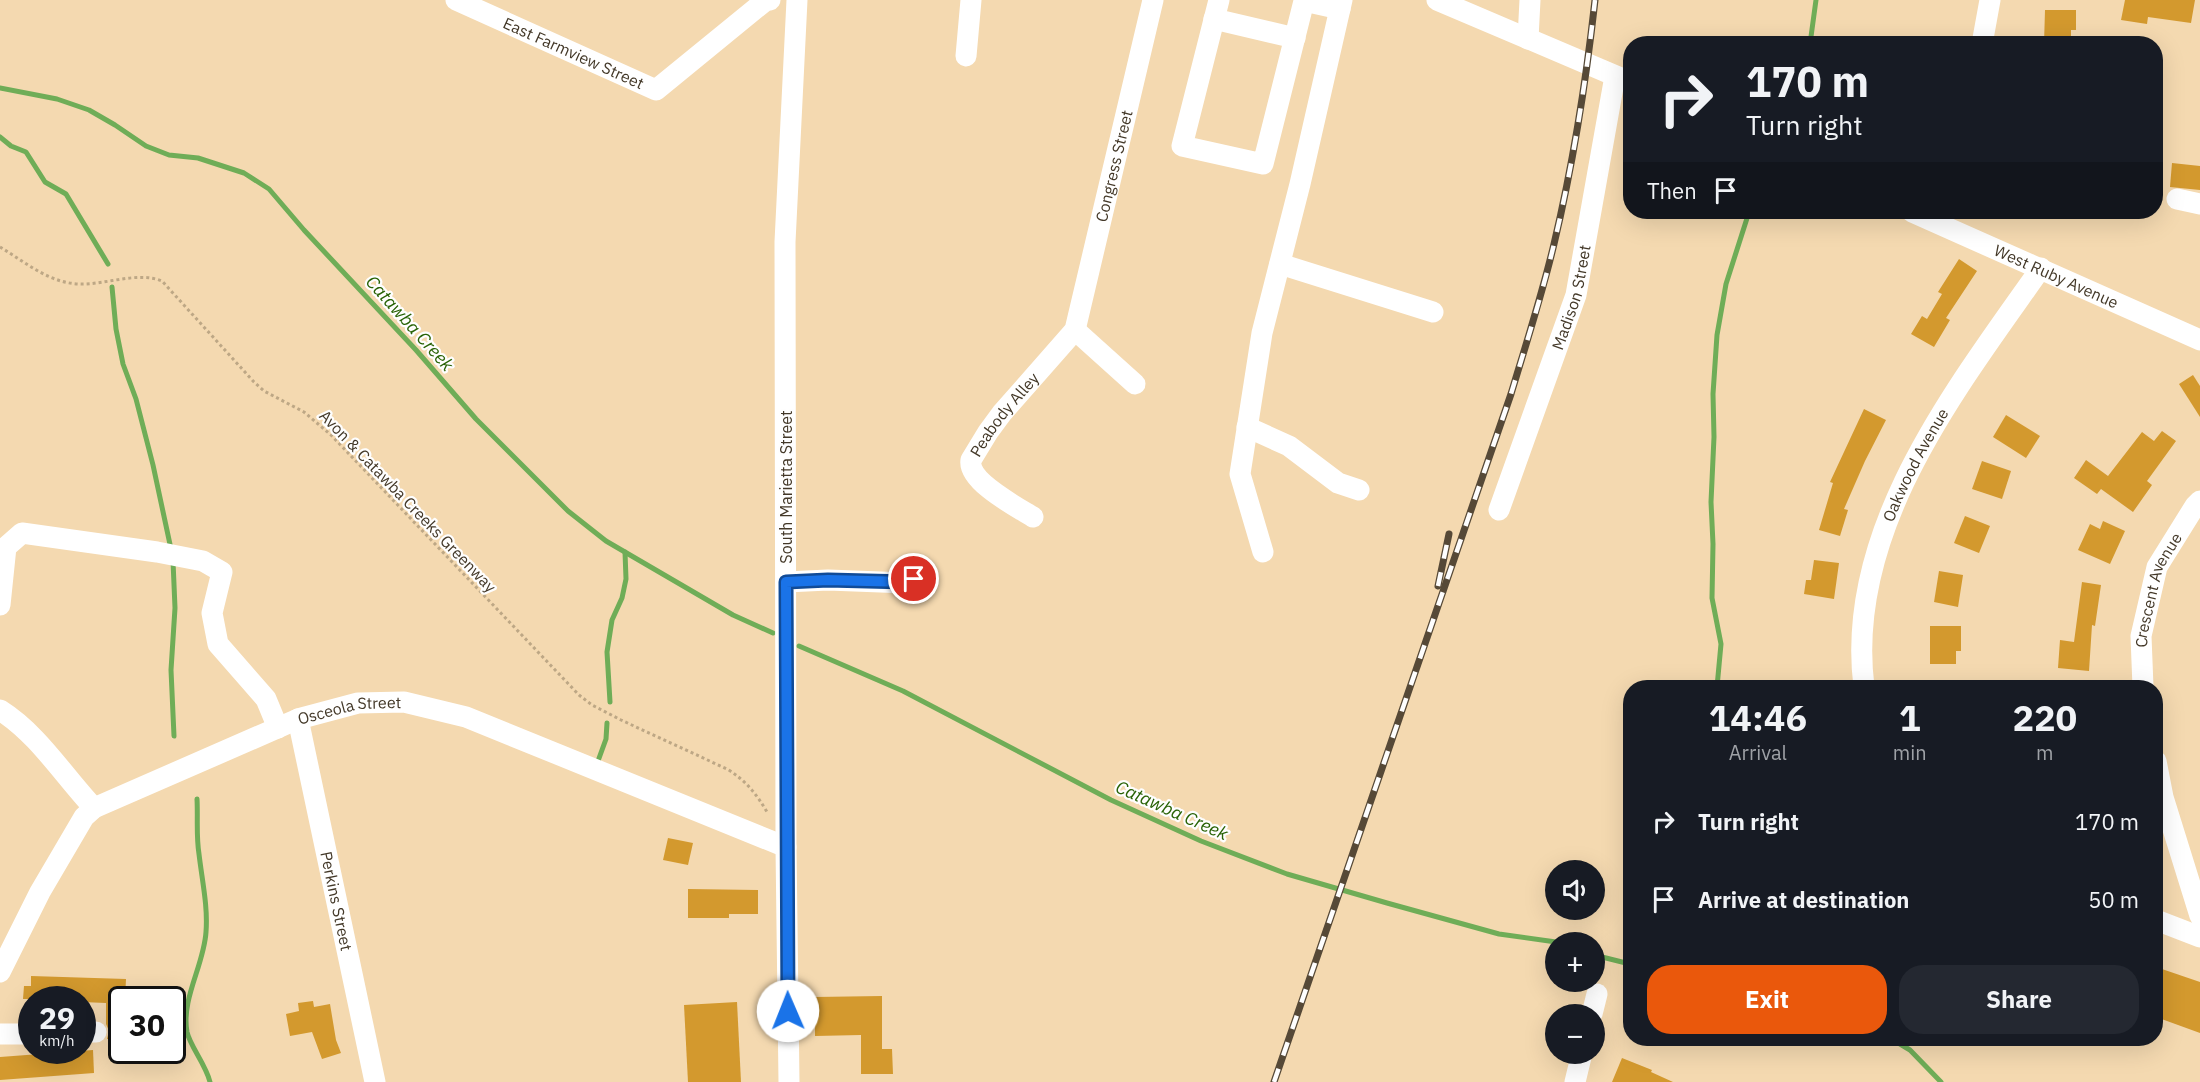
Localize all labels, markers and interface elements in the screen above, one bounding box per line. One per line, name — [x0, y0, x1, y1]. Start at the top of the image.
street label: East Farmview Street — [500, 13, 647, 93]
text: 170 m — [1746, 54, 1869, 109]
icon: right — [1647, 60, 1725, 138]
text: Turn right — [1746, 107, 1863, 142]
street label: Congress Street — [1091, 108, 1137, 224]
icon: arrive — [1709, 174, 1742, 207]
text: Then — [1647, 176, 1697, 205]
street label: West Ruby Avenue — [1991, 240, 2122, 313]
street label: Madison Street — [1547, 243, 1595, 353]
water label: Catawba Creek — [361, 270, 459, 376]
street label: Peabody Alley — [965, 368, 1043, 460]
street label: Oakwood Avenue — [1878, 404, 1953, 525]
street label: Avon & Catawba Creeks Greenway — [315, 406, 501, 596]
street label: South Marietta Street — [776, 410, 796, 564]
street label: Crescent Avenue — [2131, 529, 2186, 648]
pin — [888, 553, 939, 604]
icon: arrive — [897, 562, 930, 595]
street label: Osceola Street — [295, 692, 401, 729]
text: 14:46 — [1709, 694, 1807, 741]
text: 1 — [1899, 694, 1921, 741]
text: 220 — [2012, 694, 2077, 741]
text: Arrival — [1729, 739, 1787, 766]
text: min — [1893, 739, 1927, 766]
text: m — [2036, 739, 2054, 766]
water label: Catawba Creek — [1112, 775, 1232, 845]
icon: right — [1647, 805, 1680, 838]
text: Turn right — [1698, 807, 1799, 836]
text: 170 m — [2075, 807, 2139, 836]
street label: Perkins Street — [316, 849, 357, 952]
map controls — [1545, 860, 1605, 1064]
button: sound — [1545, 860, 1605, 920]
icon: arrive — [1647, 883, 1680, 916]
text: Arrive at destination — [1698, 885, 1909, 914]
text: 50 m — [2088, 885, 2139, 914]
button: + — [1545, 932, 1605, 992]
button: Exit — [1647, 965, 1887, 1034]
button: Share — [1899, 965, 2139, 1034]
position arrow — [756, 979, 820, 1043]
speed limit sign: 30 — [108, 986, 186, 1064]
text: 29 — [39, 998, 75, 1037]
button: − — [1545, 1004, 1605, 1064]
text: km/h — [39, 1031, 75, 1050]

